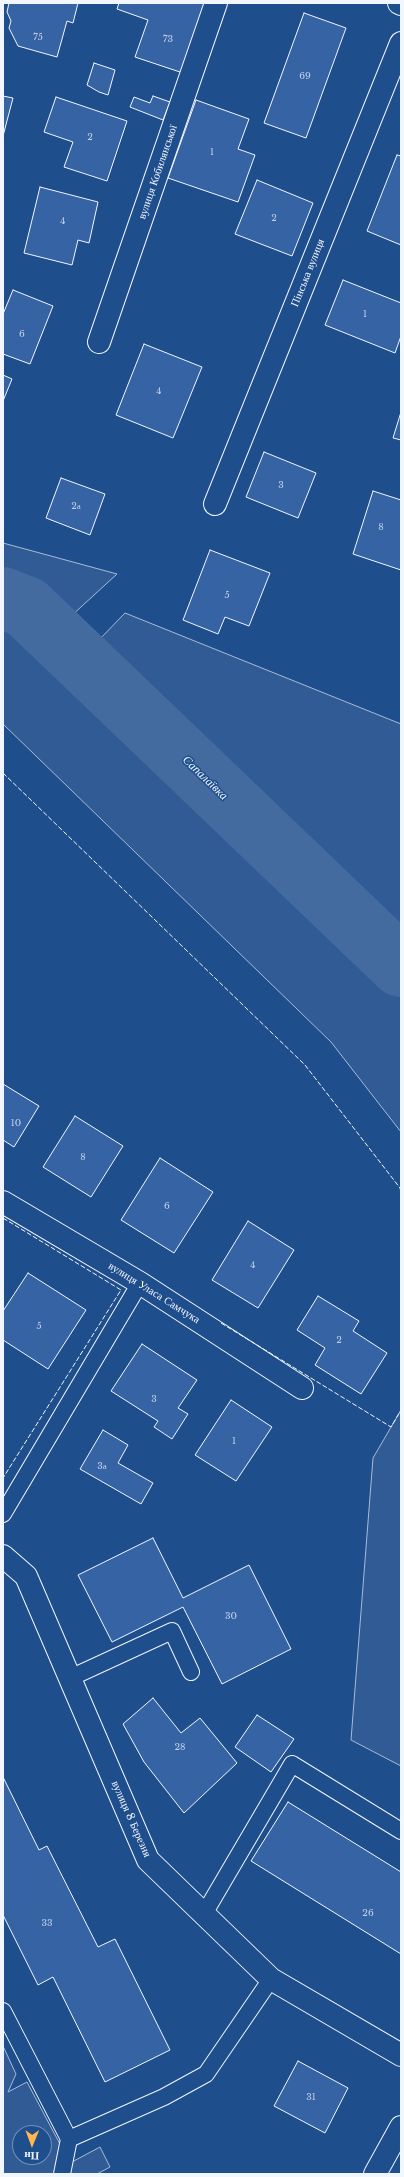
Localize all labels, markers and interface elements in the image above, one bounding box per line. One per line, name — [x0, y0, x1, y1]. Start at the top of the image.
house number: 75 — [33, 32, 43, 42]
house number: 73 — [163, 34, 173, 44]
house number: 69 — [299, 71, 311, 81]
street label: вулиця Кобилянської — [136, 123, 180, 221]
house number: 2 — [87, 132, 93, 142]
house number: 1 — [210, 147, 214, 157]
house number: 2 — [271, 213, 277, 223]
house number: 4 — [60, 216, 66, 226]
street label: Пінська вулиця — [288, 237, 328, 309]
house number: 1 — [363, 309, 367, 319]
house number: 6 — [19, 329, 25, 339]
house number: 4 — [156, 386, 162, 396]
house number: 3 — [278, 480, 284, 490]
house number: 2а — [71, 501, 81, 511]
house number: 8 — [378, 522, 384, 532]
house number: 5 — [224, 590, 230, 600]
water label: Сапалаївка — [179, 753, 231, 803]
house number: 10 — [11, 1118, 21, 1128]
house number: 8 — [80, 1152, 86, 1162]
house number: 6 — [164, 1201, 170, 1211]
street label: вулиця Уласа Самчука — [106, 1259, 202, 1327]
house number: 4 — [250, 1260, 256, 1270]
house number: 5 — [36, 1321, 42, 1331]
house number: 2 — [336, 1335, 342, 1345]
house number: 3 — [151, 1394, 157, 1404]
house number: 1 — [232, 1436, 236, 1446]
house number: 3а — [97, 1461, 107, 1471]
house number: 30 — [225, 1611, 237, 1621]
house number: 28 — [175, 1742, 185, 1752]
street label: вулиця 8 Березня — [108, 1779, 154, 1859]
house number: 26 — [362, 1908, 374, 1918]
house number: 33 — [41, 1918, 53, 1928]
house number: 31 — [306, 2092, 316, 2102]
north arrow — [12, 2125, 52, 2165]
text: Пн — [24, 2149, 39, 2163]

